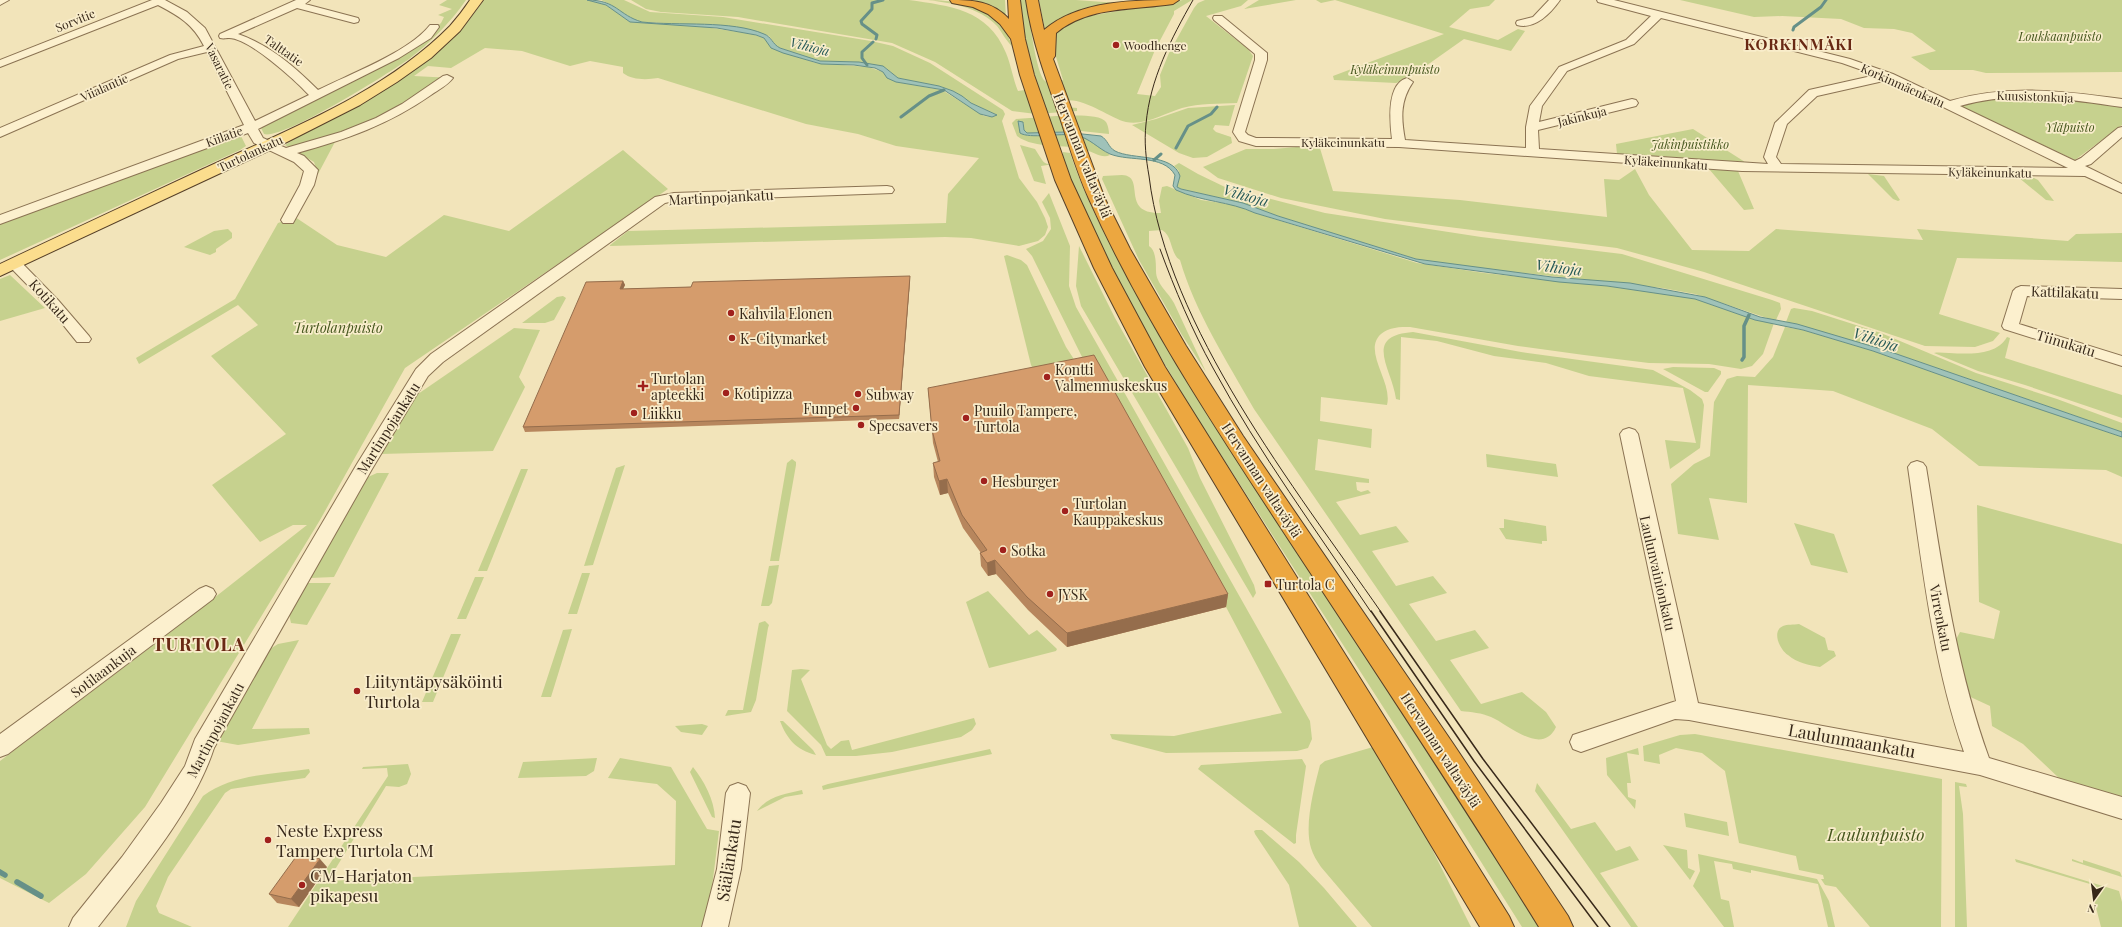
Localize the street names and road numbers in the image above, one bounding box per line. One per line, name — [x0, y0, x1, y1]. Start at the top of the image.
street label: Sorvitie — [53, 5, 97, 35]
street label: Talttatie — [261, 31, 307, 69]
street label: Vasaratie — [202, 39, 238, 92]
street label: Korkinmäenkatu — [1858, 59, 1948, 111]
street label: Viialantie — [77, 69, 130, 105]
street label: Kuusistonkuja — [1996, 87, 2074, 105]
street label: Hervannan valtaväylä — [1049, 90, 1117, 220]
street label: Jakinkuja — [1555, 102, 1608, 130]
street label: Kiilatie — [203, 122, 245, 150]
street label: Turtolankatu — [215, 131, 285, 175]
street label: Kyläkeinunkatu — [1301, 134, 1385, 150]
street label: Kyläkeinunkatu — [1624, 151, 1708, 173]
street label: Kyläkeinunkatu — [1948, 163, 2032, 181]
street label: Martinpojankatu — [668, 185, 774, 209]
street label: Kotikatu — [25, 275, 75, 327]
street label: Kattilakatu — [2031, 281, 2099, 303]
street label: Tiinukatu — [2034, 325, 2098, 361]
street label: Martinpojankatu — [352, 378, 424, 478]
street label: Hervannan valtaväylä — [1218, 419, 1306, 541]
street label: Laulunvainionkatu — [1636, 514, 1680, 632]
street label: Virrenkatu — [1925, 582, 1957, 653]
street label: Sotilaankuja — [66, 640, 140, 702]
street label: Martinpojankatu — [182, 679, 248, 781]
street label: Hervannan valtaväylä — [1397, 689, 1485, 811]
street label: Laulunmaankatu — [1787, 718, 1918, 762]
street label: Säälänkatu — [711, 817, 745, 903]

